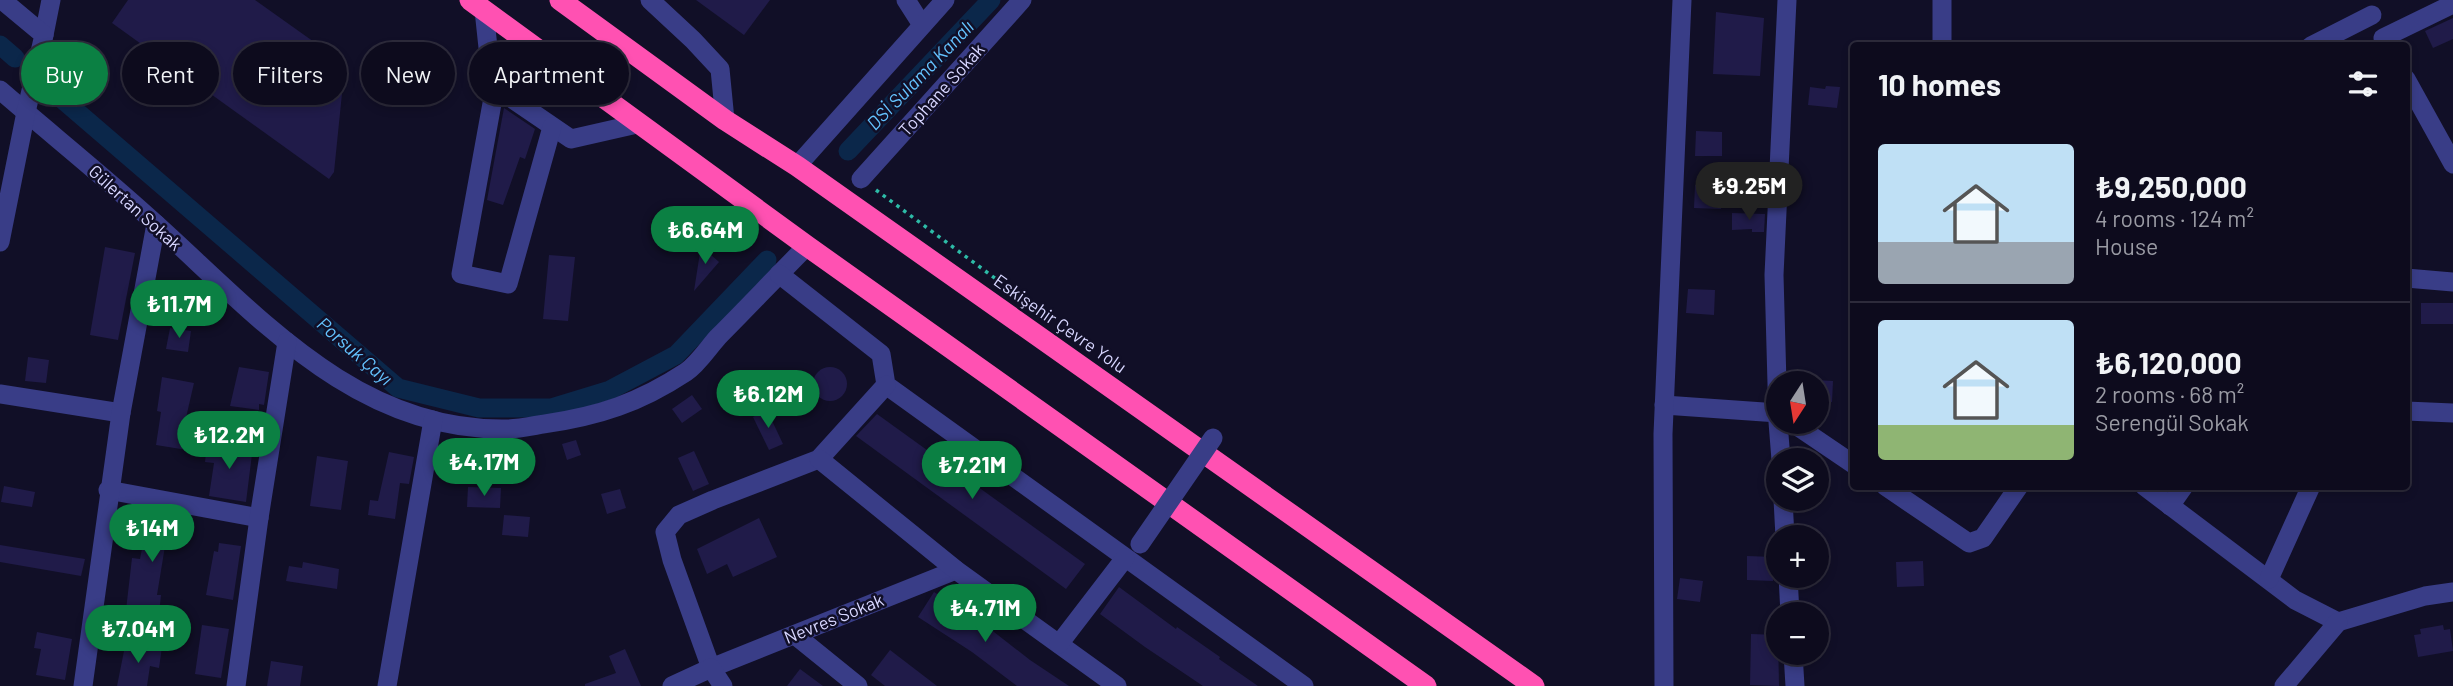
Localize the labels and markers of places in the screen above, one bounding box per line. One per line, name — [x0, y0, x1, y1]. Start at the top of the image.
pin: ₺9.25M — [1692, 162, 1806, 222]
pin: ₺6.64M — [648, 206, 762, 266]
pin: ₺11.7M — [122, 280, 236, 340]
pin: ₺6.12M — [711, 370, 825, 430]
pin: ₺12.2M — [172, 412, 286, 471]
pin: ₺4.17M — [427, 438, 541, 498]
pin: ₺7.21M — [915, 442, 1029, 501]
pin: ₺14M — [111, 504, 193, 564]
pin: ₺4.71M — [928, 584, 1042, 644]
pin: ₺7.04M — [81, 606, 195, 665]

